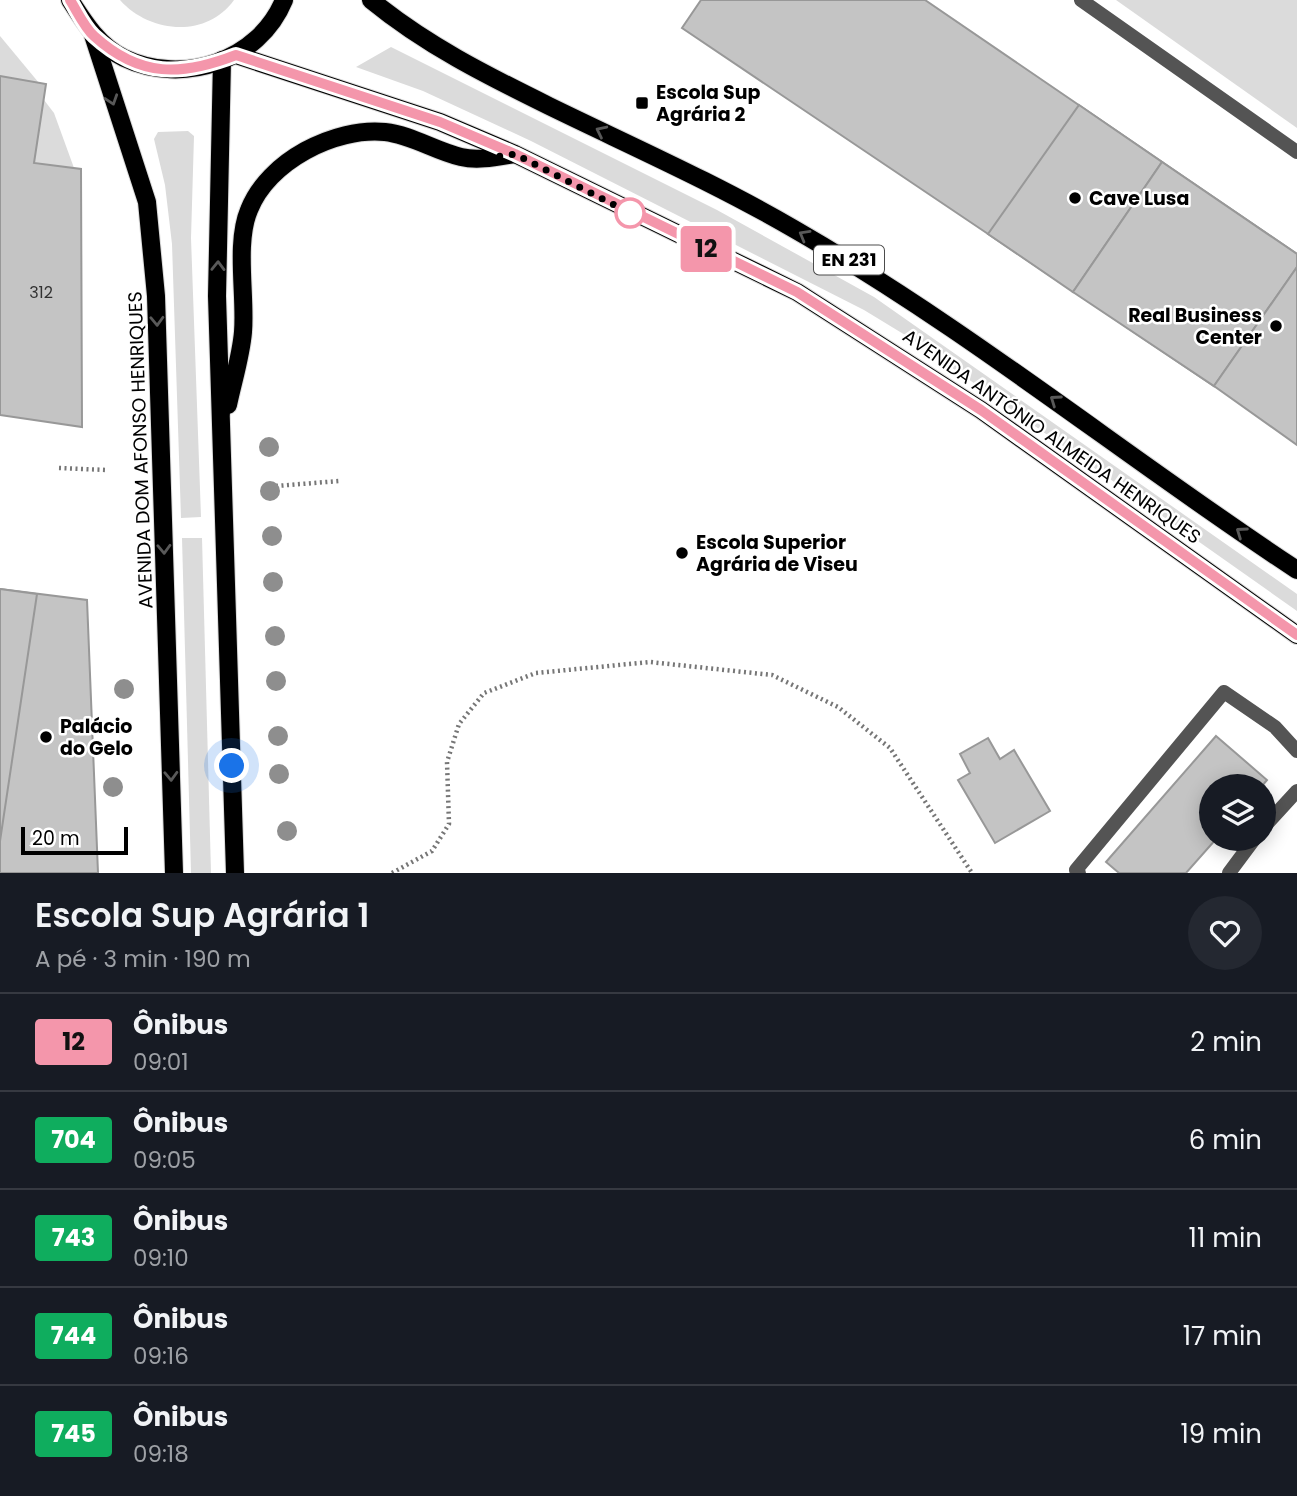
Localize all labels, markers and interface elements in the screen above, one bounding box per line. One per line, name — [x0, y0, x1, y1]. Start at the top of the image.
place label: Escola Sup Agrária 2 — [656, 79, 761, 128]
one-way arrow — [104, 94, 119, 106]
marker: Escola Sup Agrária 2 — [634, 95, 650, 111]
one-way arrow — [596, 126, 608, 140]
place label: Cave Lusa — [1089, 185, 1189, 212]
marker: Cave Lusa — [1067, 190, 1083, 206]
unlabelled marker — [615, 198, 645, 228]
line badge: 12 — [674, 226, 738, 272]
one-way arrow — [799, 230, 812, 243]
text: 12 — [695, 232, 717, 265]
road number: EN 231 — [814, 246, 884, 274]
one-way arrow — [210, 260, 226, 271]
house number: 312 — [29, 281, 53, 304]
street label: AVENIDA DOM AFONSO HENRIQUES — [121, 291, 160, 609]
place label: Real Business Center — [1128, 302, 1262, 351]
one-way arrow — [149, 317, 165, 327]
marker: Real Business Center — [1268, 318, 1284, 334]
street label: AVENIDA ANTÓNIO ALMEIDA HENRIQUES — [897, 323, 1206, 550]
one-way arrow — [1050, 396, 1063, 408]
one-way arrow — [1236, 528, 1249, 540]
place label: Escola Superior Agrária de Viseu — [696, 529, 858, 578]
one-way arrow — [156, 544, 172, 554]
marker: Escola Superior Agrária de Viseu — [674, 545, 690, 561]
place label: Palácio do Gelo — [60, 713, 133, 762]
marker: Palácio do Gelo — [38, 729, 54, 745]
your location — [214, 748, 249, 783]
one-way arrow — [164, 771, 179, 782]
map controls — [1199, 774, 1276, 851]
button: layers — [1199, 774, 1276, 851]
scale bar — [21, 824, 128, 856]
text: 20 m — [32, 825, 80, 852]
text: Escola Sup Agrária 1 — [35, 892, 369, 939]
button: heart — [1188, 896, 1262, 970]
text: A pé · 3 min · 190 m — [35, 943, 251, 975]
text: Ônibus — [133, 1007, 228, 1043]
text: 2 min — [1190, 1024, 1262, 1060]
text: 12 — [62, 1025, 85, 1058]
text: 09:01 — [133, 1046, 189, 1078]
text: Ônibus — [133, 1105, 228, 1141]
text: 6 min — [1189, 1122, 1262, 1158]
text: 704 — [51, 1123, 96, 1156]
text: 09:05 — [133, 1144, 196, 1176]
text: Ônibus — [133, 1203, 228, 1239]
text: 11 min — [1189, 1220, 1262, 1256]
text: 743 — [52, 1221, 95, 1254]
text: 09:10 — [133, 1242, 189, 1274]
text: Ônibus — [133, 1301, 228, 1337]
text: 17 min — [1183, 1318, 1262, 1354]
text: 744 — [51, 1319, 96, 1352]
text: 09:16 — [133, 1340, 189, 1372]
text: Ônibus — [133, 1399, 228, 1435]
text: 19 min — [1181, 1416, 1262, 1452]
text: 745 — [51, 1417, 96, 1450]
text: 09:18 — [133, 1438, 189, 1470]

